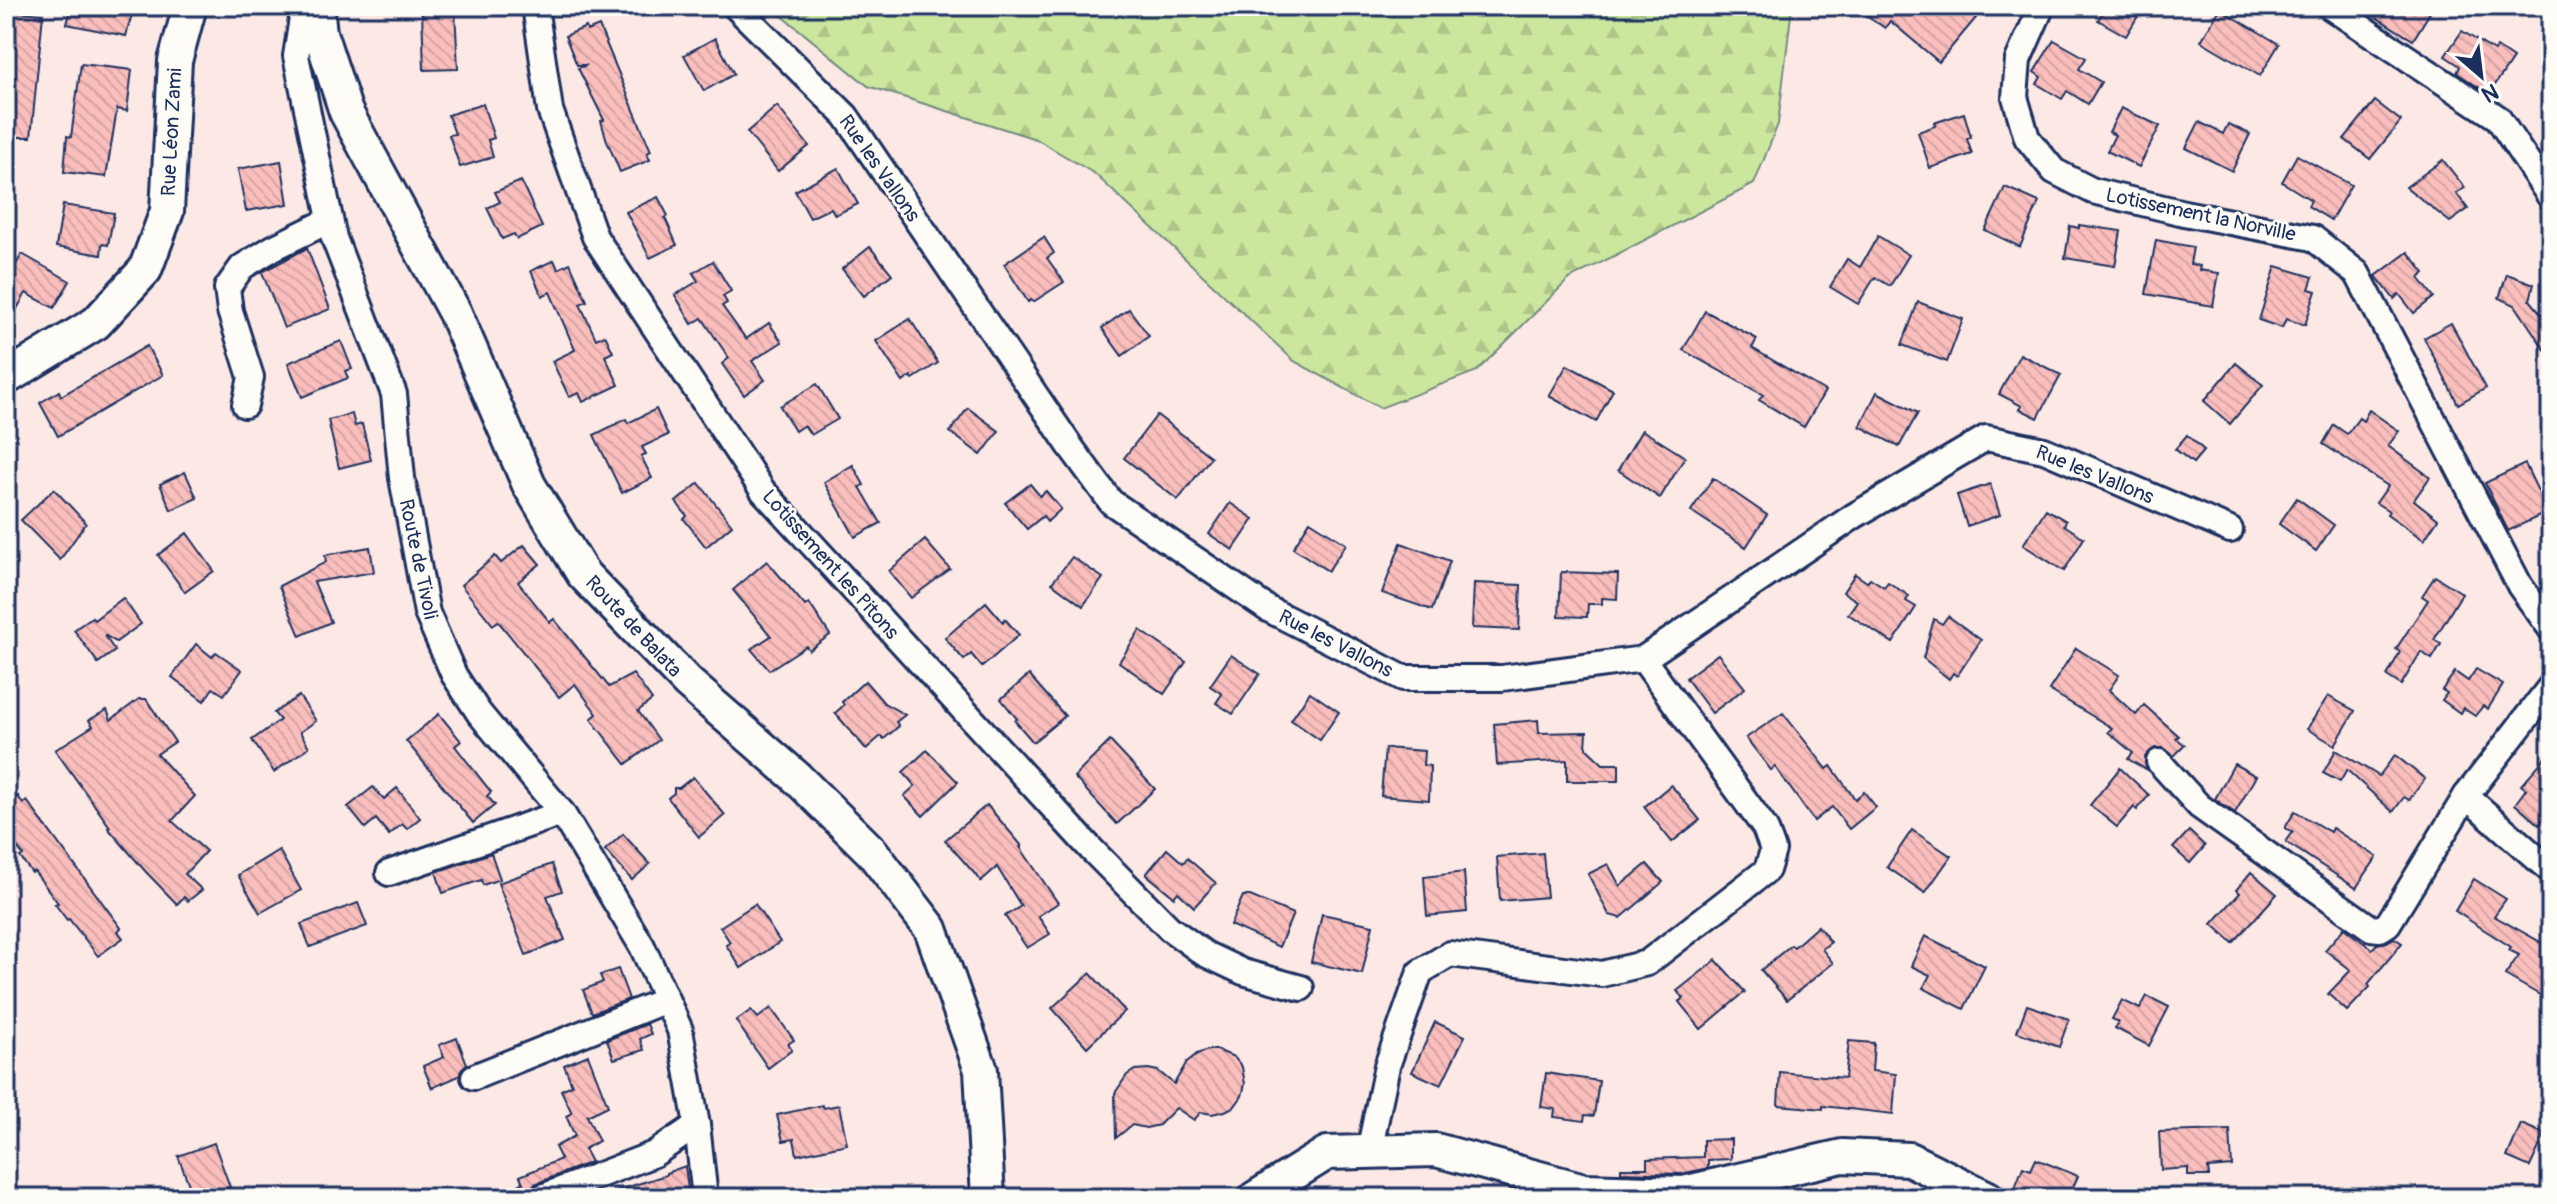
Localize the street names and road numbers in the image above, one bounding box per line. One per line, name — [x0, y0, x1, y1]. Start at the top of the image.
street label: Rue Léon Zami — [156, 67, 187, 197]
street label: Rue les Vallons — [834, 110, 926, 227]
street label: Lotissement la Norville — [2104, 182, 2298, 247]
street label: Rue les Vallons — [2032, 439, 2157, 509]
street label: Lotissement les Pitons — [757, 484, 904, 644]
street label: Route de Tivoli — [394, 497, 443, 621]
street label: Route de Balata — [580, 570, 687, 683]
street label: Rue les Vallons — [1274, 604, 1397, 683]

